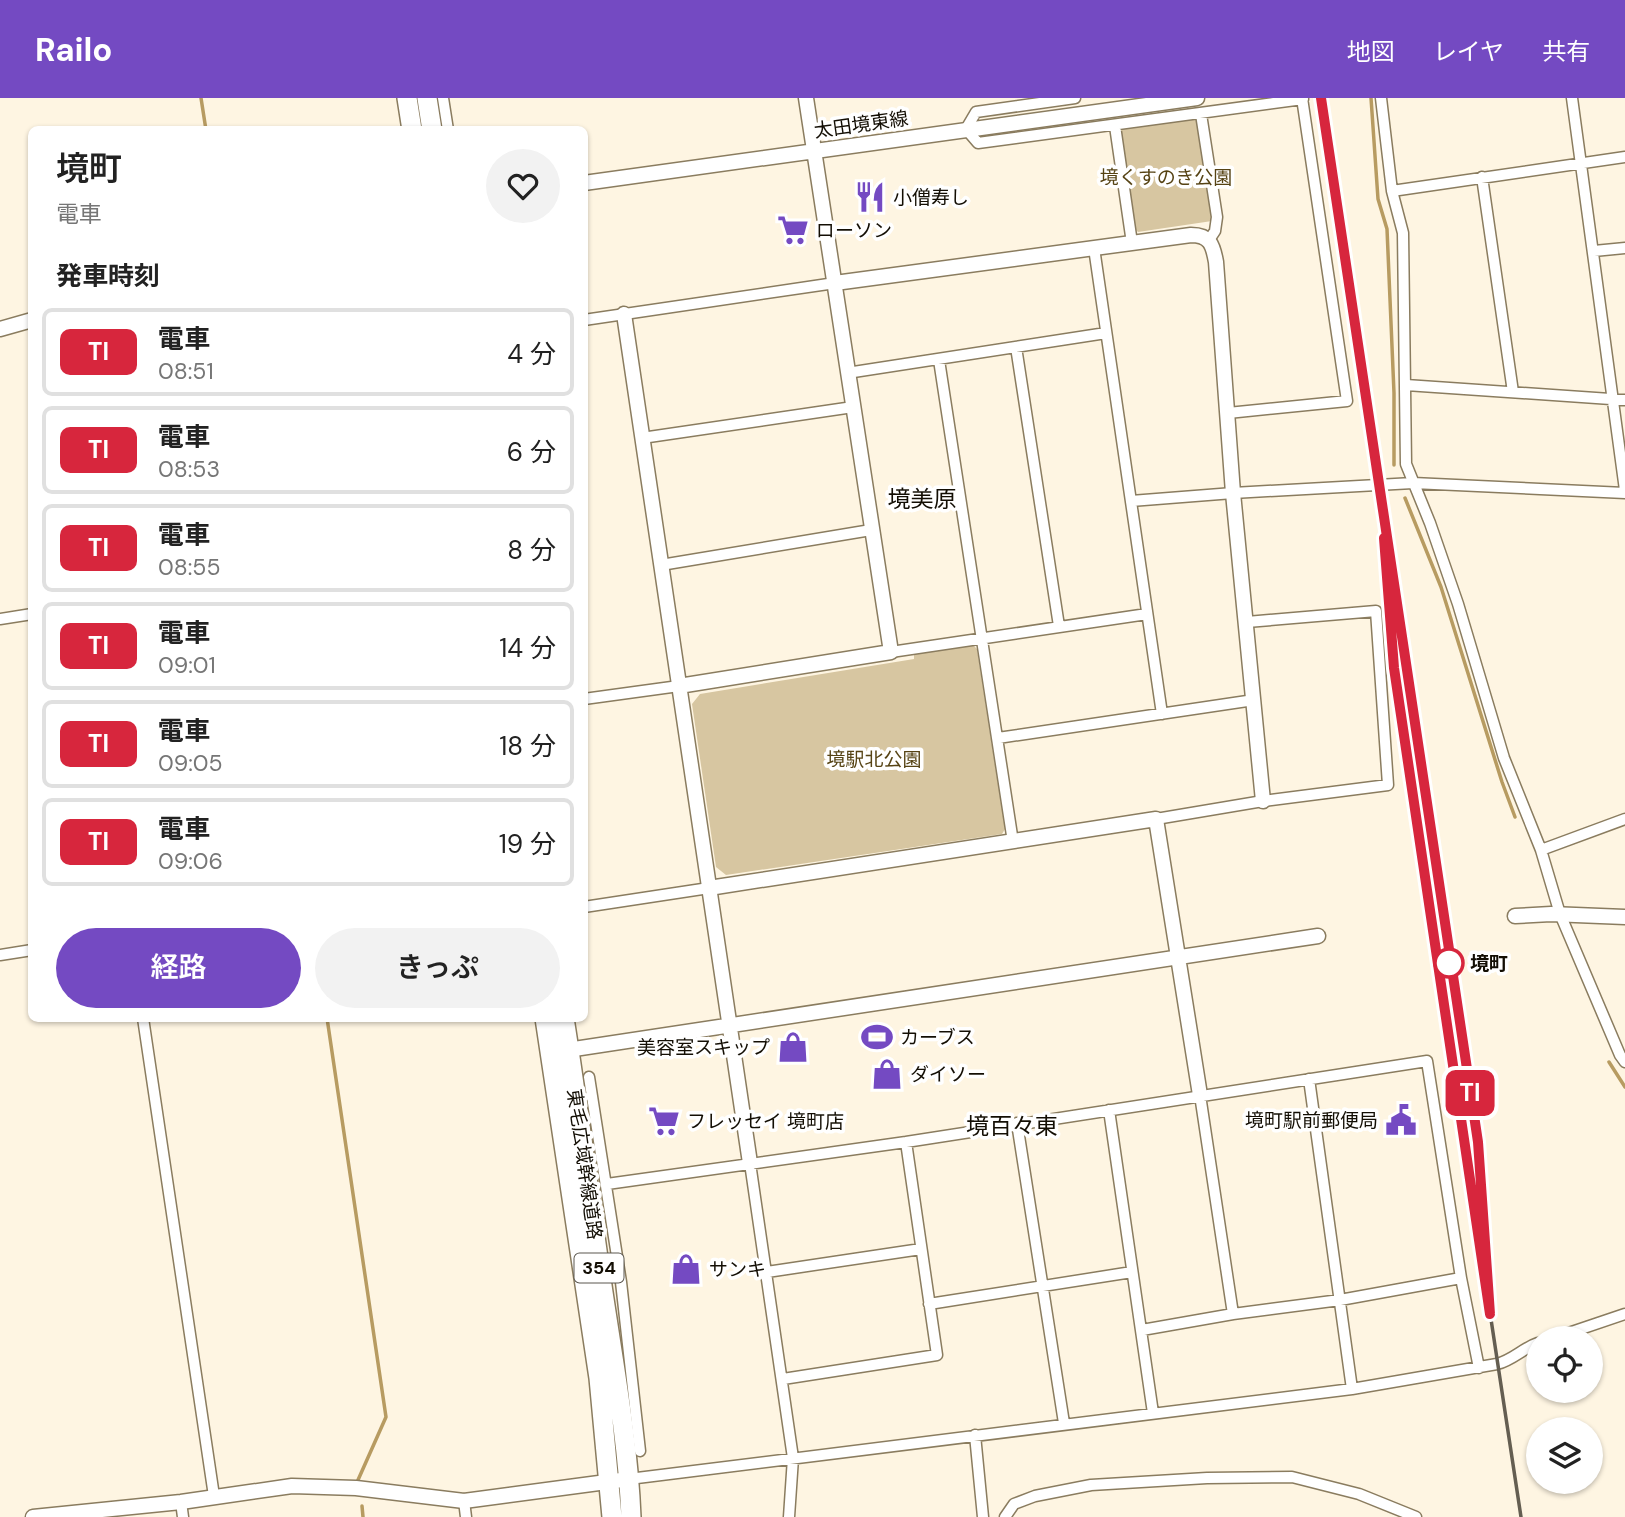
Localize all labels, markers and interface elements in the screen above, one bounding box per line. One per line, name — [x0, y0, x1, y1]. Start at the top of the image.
text: Railo — [35, 28, 113, 71]
text: 地図 — [1347, 36, 1395, 67]
text: レイヤ — [1433, 36, 1504, 67]
text: 共有 — [1542, 36, 1590, 67]
street label: 太田境東線 — [812, 106, 910, 143]
text: 境町 — [56, 147, 122, 190]
button: heart — [486, 149, 560, 223]
park label: 境くすのき公園 — [1100, 165, 1232, 190]
restaurant icon: 小僧寿し — [853, 180, 887, 214]
place label: 小僧寿し — [893, 185, 969, 210]
text: 電車 — [56, 199, 102, 229]
supermarket icon: ローソン — [776, 213, 810, 247]
place label: ローソン — [816, 218, 892, 243]
text: 発車時刻 — [56, 259, 160, 293]
text: 電車 — [158, 322, 210, 356]
text: TI — [88, 336, 109, 367]
text: 4 分 — [507, 337, 556, 371]
text: 08:51 — [158, 356, 214, 386]
text: 電車 — [158, 420, 210, 454]
text: TI — [88, 434, 109, 465]
text: 6 分 — [507, 435, 556, 469]
text: 08:53 — [158, 454, 220, 484]
district label: 境美原 — [888, 484, 957, 514]
text: 電車 — [158, 518, 210, 552]
text: TI — [88, 532, 109, 563]
text: 8 分 — [507, 533, 556, 567]
text: 08:55 — [158, 552, 220, 582]
text: 電車 — [158, 616, 210, 650]
text: TI — [88, 630, 109, 661]
text: 14 分 — [499, 631, 556, 665]
text: 09:01 — [158, 650, 216, 680]
text: 電車 — [158, 714, 210, 748]
text: TI — [88, 728, 109, 759]
text: 18 分 — [499, 729, 556, 763]
park label: 境駅北公園 — [826, 747, 922, 772]
text: 09:05 — [158, 748, 223, 778]
text: 電車 — [158, 812, 210, 846]
text: TI — [88, 826, 109, 857]
text: 19 分 — [499, 827, 556, 861]
text: 09:06 — [158, 846, 223, 876]
button: 経路 — [56, 928, 301, 1008]
button: きっぷ — [315, 928, 560, 1008]
marker: 境町 — [1434, 948, 1464, 978]
place label: 境町 — [1470, 951, 1508, 976]
sports icon: カーブス — [860, 1020, 894, 1054]
place label: カーブス — [900, 1025, 975, 1050]
shop icon: 美容室スキップ — [776, 1030, 810, 1064]
place label: 美容室スキップ — [637, 1035, 770, 1060]
shop icon: ダイソー — [870, 1057, 904, 1091]
place label: ダイソー — [910, 1062, 986, 1087]
line badge: TI — [1438, 1070, 1502, 1116]
text: TI — [1460, 1077, 1480, 1108]
street label: 東毛広域幹線道路 — [562, 1087, 607, 1241]
public building icon: 境町駅前郵便局 — [1384, 1103, 1418, 1137]
supermarket icon: フレッセイ 境町店 — [647, 1104, 681, 1138]
place label: 境町駅前郵便局 — [1245, 1108, 1378, 1133]
place label: フレッセイ 境町店 — [687, 1109, 844, 1134]
district label: 境百々東 — [966, 1111, 1058, 1141]
shop icon: サンキ — [669, 1252, 703, 1286]
road number: 354 — [574, 1254, 624, 1282]
place label: サンキ — [709, 1257, 766, 1282]
map controls — [1526, 1326, 1603, 1494]
button: locate — [1526, 1326, 1603, 1403]
button: layers — [1526, 1417, 1603, 1494]

